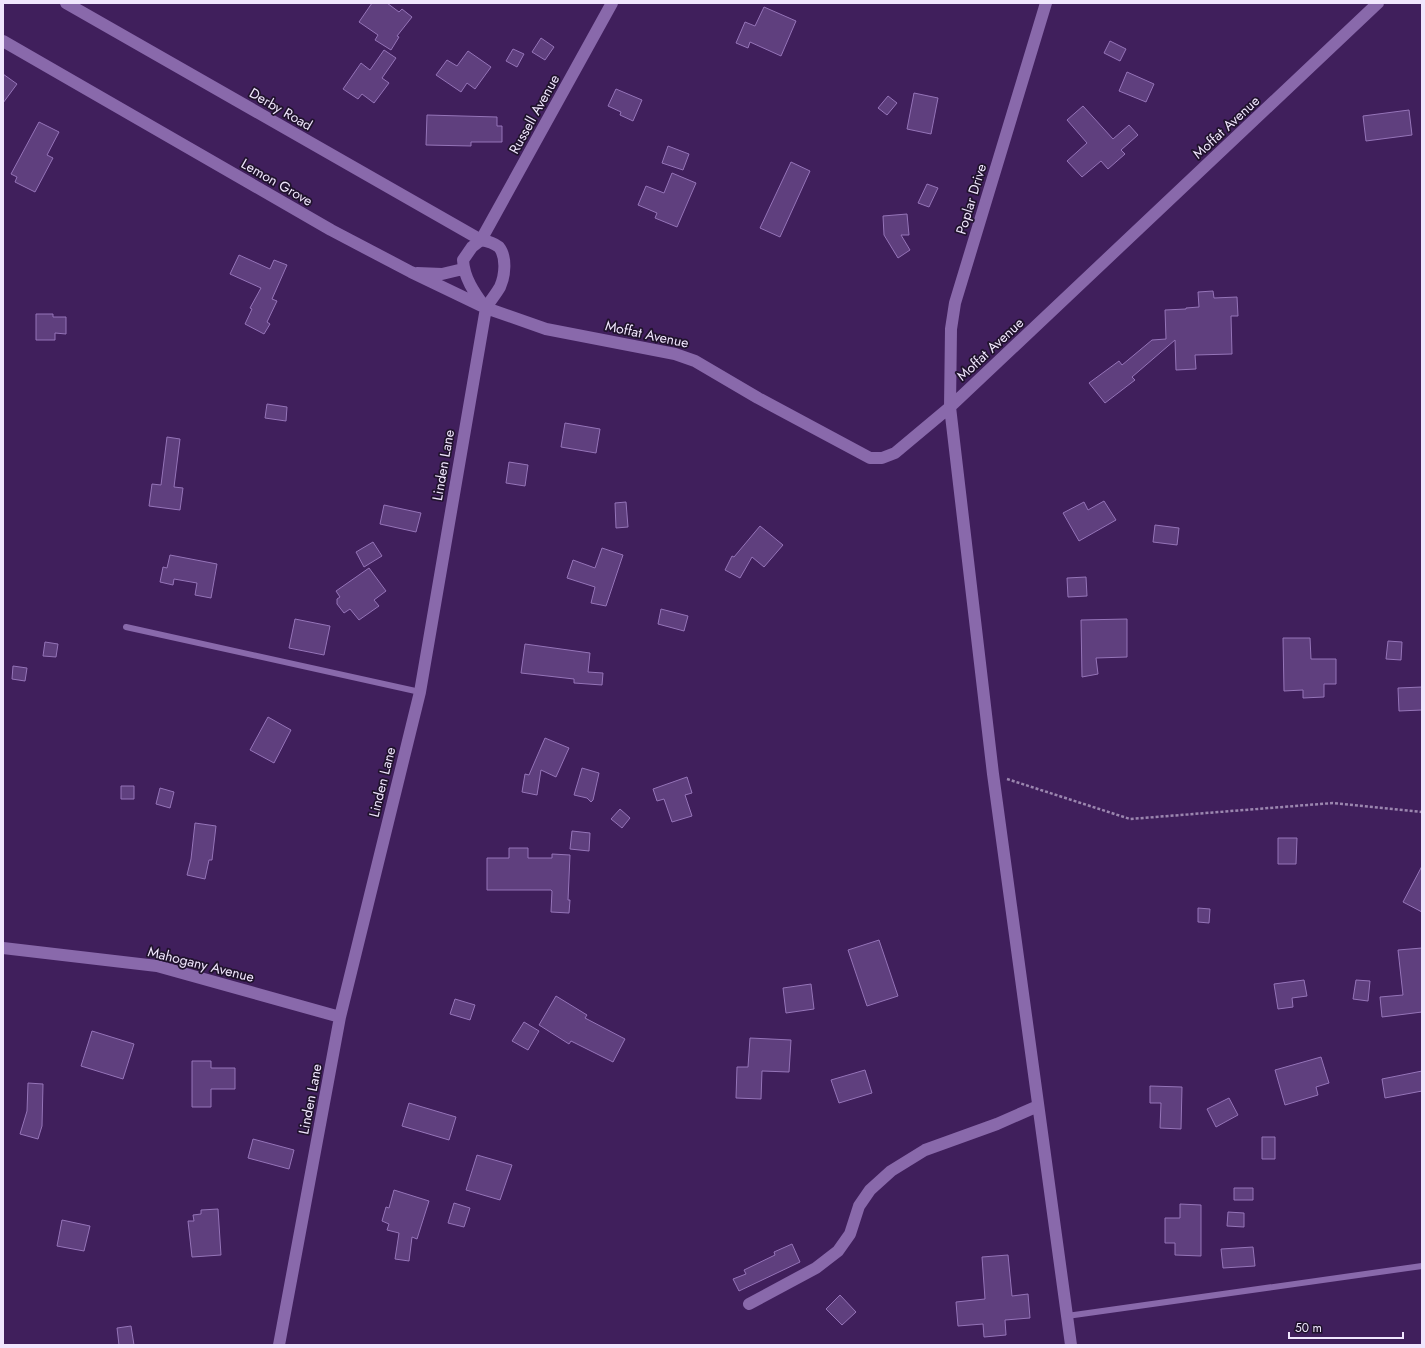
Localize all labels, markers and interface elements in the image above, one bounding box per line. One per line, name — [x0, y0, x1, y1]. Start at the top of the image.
street label: Russell Avenue — [504, 71, 564, 157]
street label: Derby Road — [246, 83, 316, 135]
street label: Moffat Avenue — [1188, 91, 1264, 163]
street label: Lemon Grove — [238, 153, 316, 211]
street label: Poplar Drive — [951, 161, 991, 237]
street label: Moffat Avenue — [952, 313, 1028, 385]
street label: Moffat Avenue — [603, 315, 691, 353]
street label: Linden Lane — [427, 428, 459, 502]
street label: Linden Lane — [364, 745, 400, 819]
street label: Mahogany Avenue — [146, 941, 256, 987]
street label: Linden Lane — [293, 1062, 327, 1136]
scale bar — [1289, 1314, 1403, 1340]
text: 50 m — [1295, 1319, 1322, 1337]

